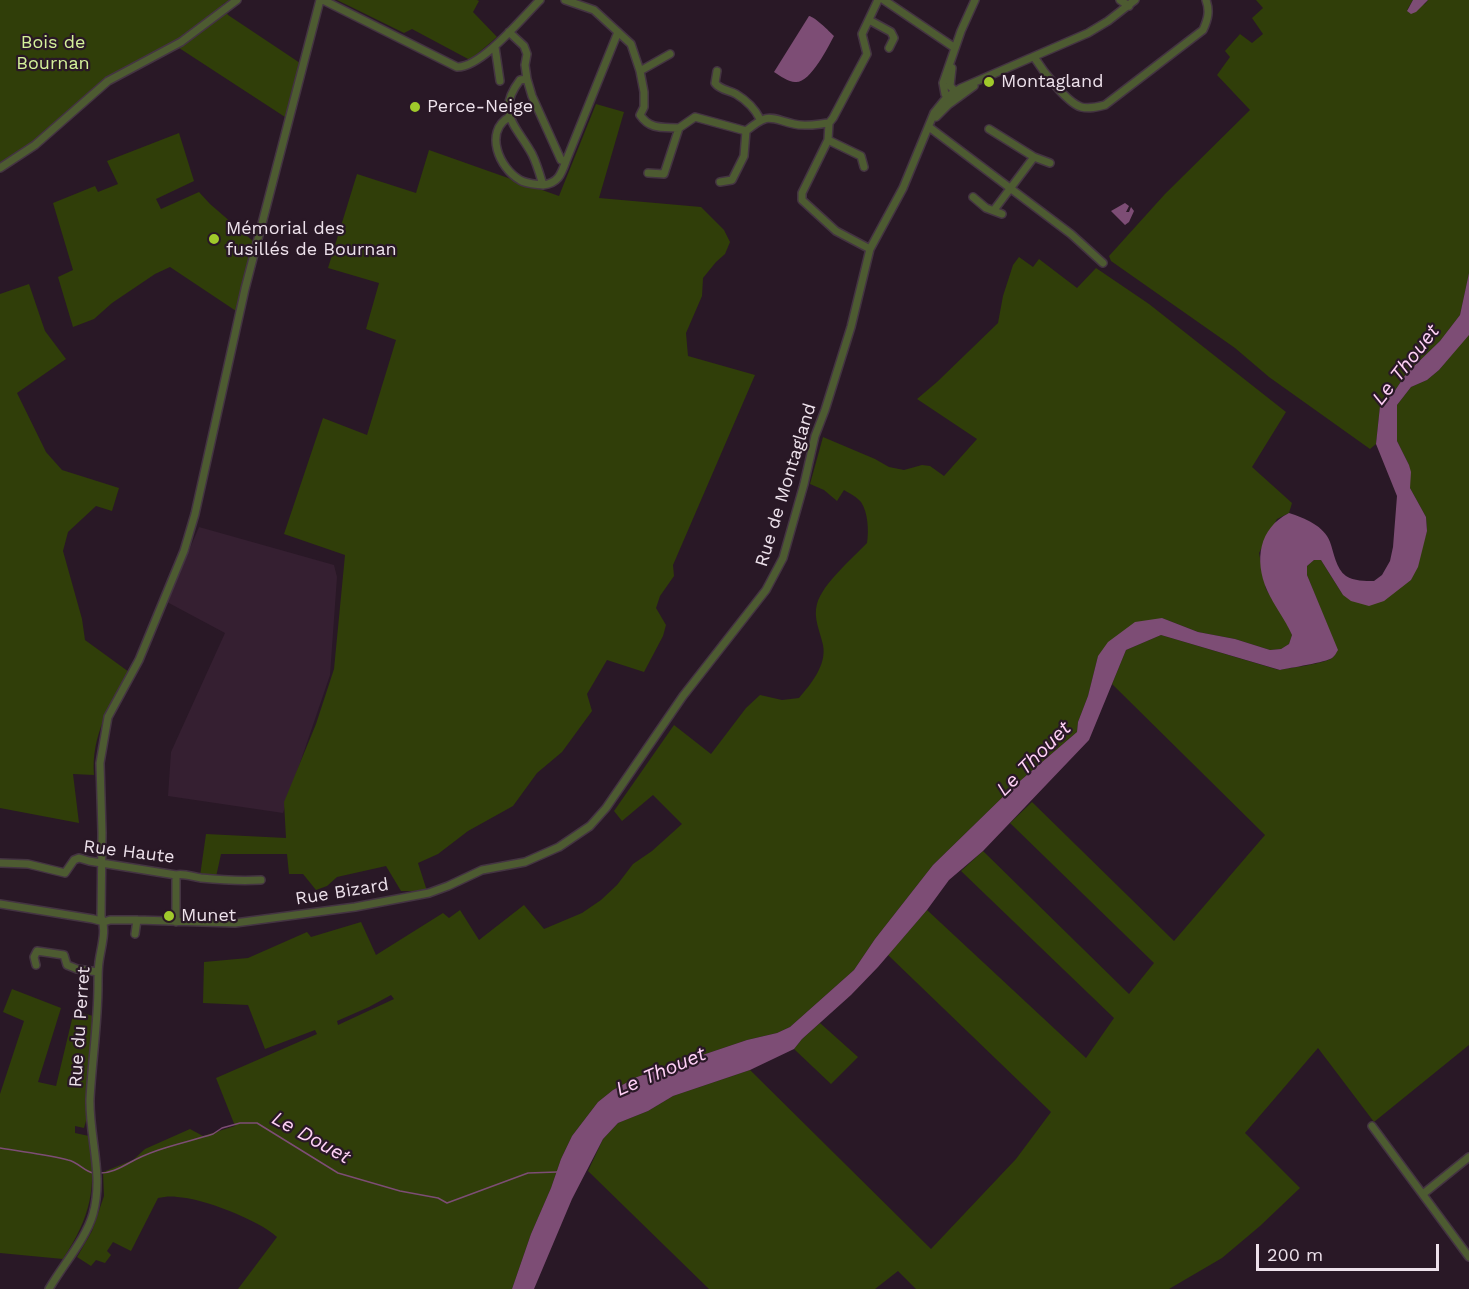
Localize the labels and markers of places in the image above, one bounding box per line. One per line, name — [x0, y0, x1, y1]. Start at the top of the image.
place label: Montagland — [1001, 71, 1103, 93]
marker: Montagland — [982, 75, 996, 89]
place label: Perce-Neige — [427, 96, 533, 118]
marker: Perce-Neige — [408, 100, 422, 114]
place label: Mémorial des fusillés de Bournan — [226, 218, 397, 260]
marker: Mémorial des fusillés de Bournan — [207, 232, 221, 246]
place label: Munet — [181, 905, 236, 927]
marker: Munet — [162, 909, 176, 923]

